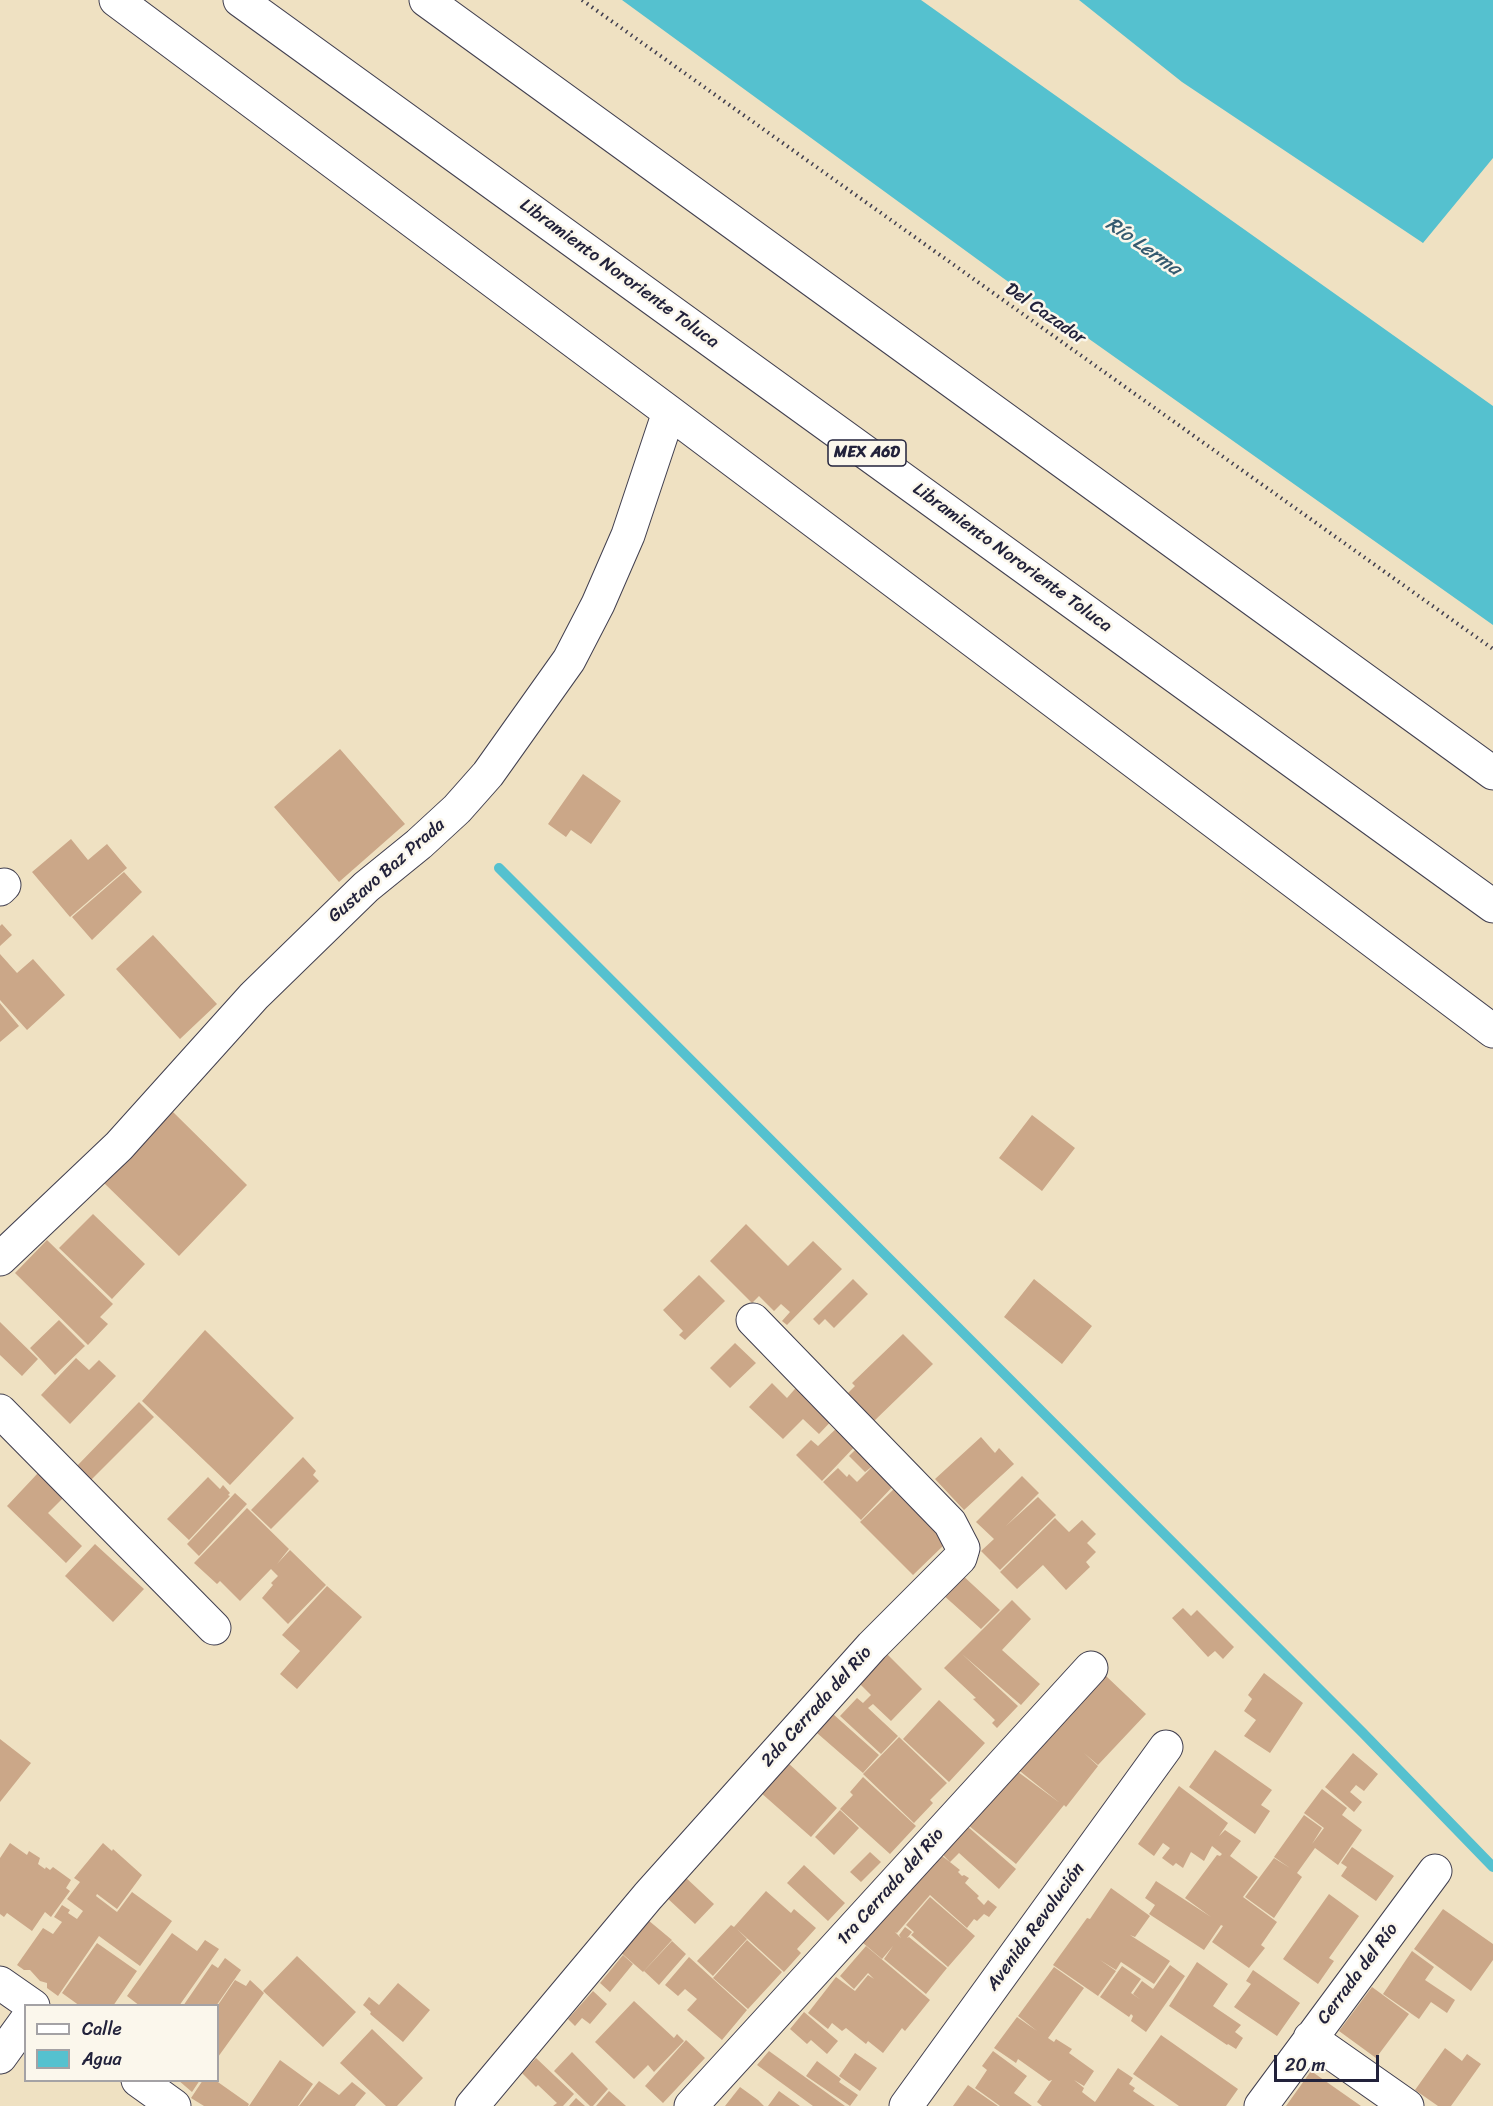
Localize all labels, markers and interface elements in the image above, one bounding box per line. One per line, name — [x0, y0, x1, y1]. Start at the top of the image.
street label: Libramiento Nororiente Toluca — [515, 195, 723, 353]
water label: Río Lerma — [1101, 212, 1185, 282]
street label: Del Cazador — [1001, 278, 1089, 350]
road number: MEX A6D — [828, 440, 906, 466]
street label: Libramiento Nororiente Toluca — [908, 479, 1116, 637]
street label: Gustavo Baz Prada — [324, 814, 450, 928]
street label: 2da Cerrada del Rio — [757, 1642, 877, 1772]
street label: 1ra Cerrada del Rio — [833, 1824, 949, 1950]
street label: Avenida Revolución — [982, 1859, 1090, 1995]
street label: Cerrada del Río — [1313, 1919, 1403, 2029]
legend — [24, 2004, 219, 2082]
text: Calle — [82, 2013, 122, 2045]
text: Agua — [82, 2043, 122, 2075]
scale bar — [1277, 2043, 1382, 2081]
text: 20 m — [1285, 2049, 1325, 2081]

